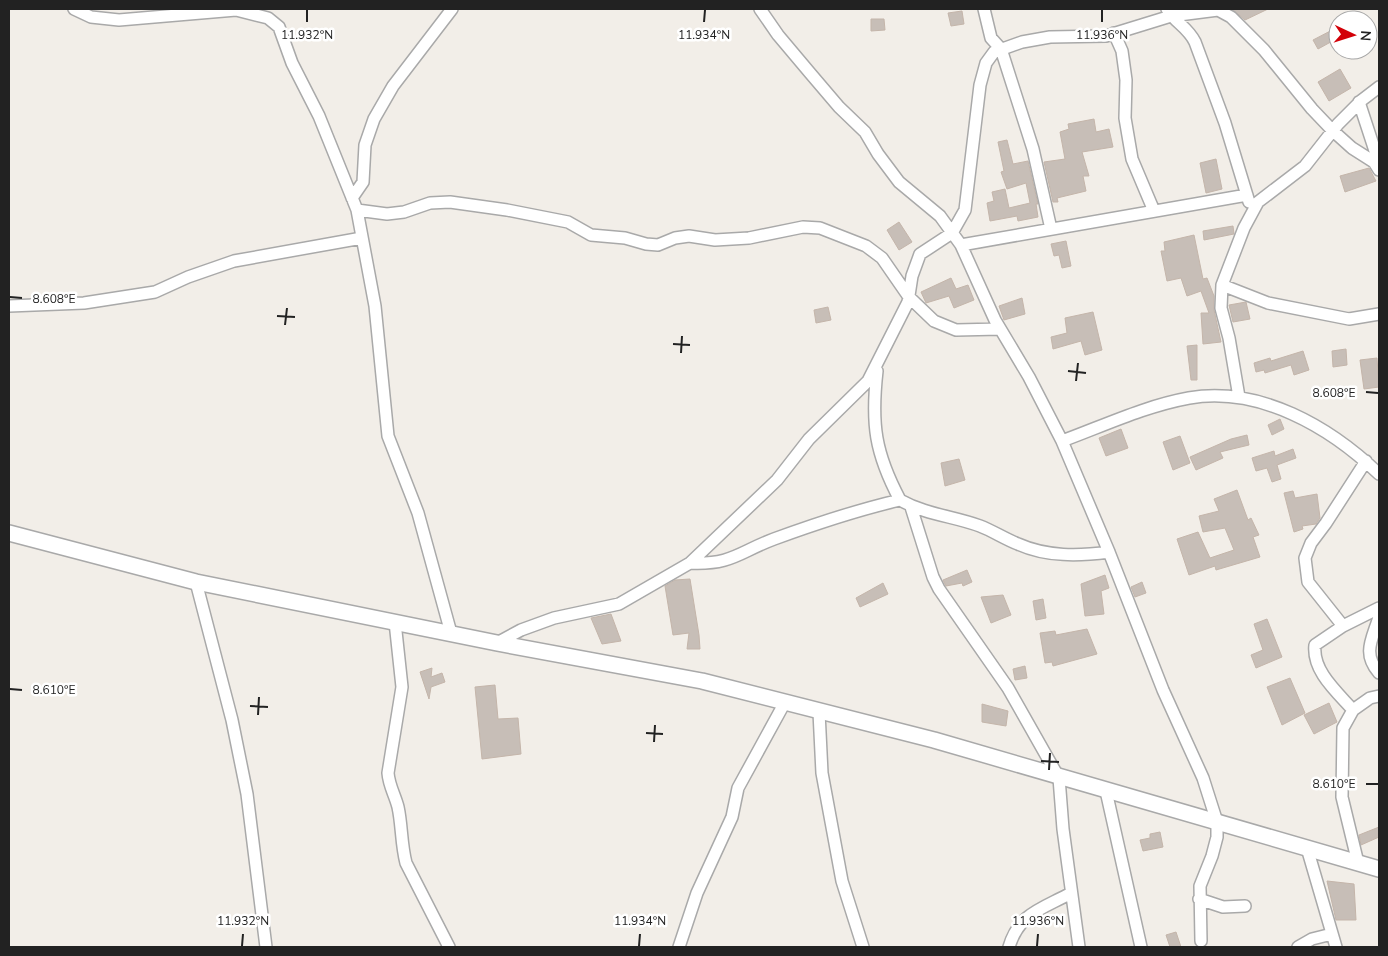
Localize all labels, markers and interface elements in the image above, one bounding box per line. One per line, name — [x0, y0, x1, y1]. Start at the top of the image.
north arrow — [1328, 10, 1378, 60]
text: 11.932°N — [281, 27, 333, 43]
text: 11.934°N — [678, 27, 730, 43]
text: 11.936°N — [1076, 27, 1128, 43]
text: N — [1356, 30, 1375, 42]
text: 8.608°E — [33, 291, 75, 307]
text: 8.608°E — [1313, 385, 1355, 401]
text: 8.610°E — [33, 682, 75, 698]
text: 8.610°E — [1313, 776, 1355, 792]
text: 11.932°N — [217, 913, 269, 929]
text: 11.934°N — [614, 913, 666, 929]
text: 11.936°N — [1012, 913, 1064, 929]

